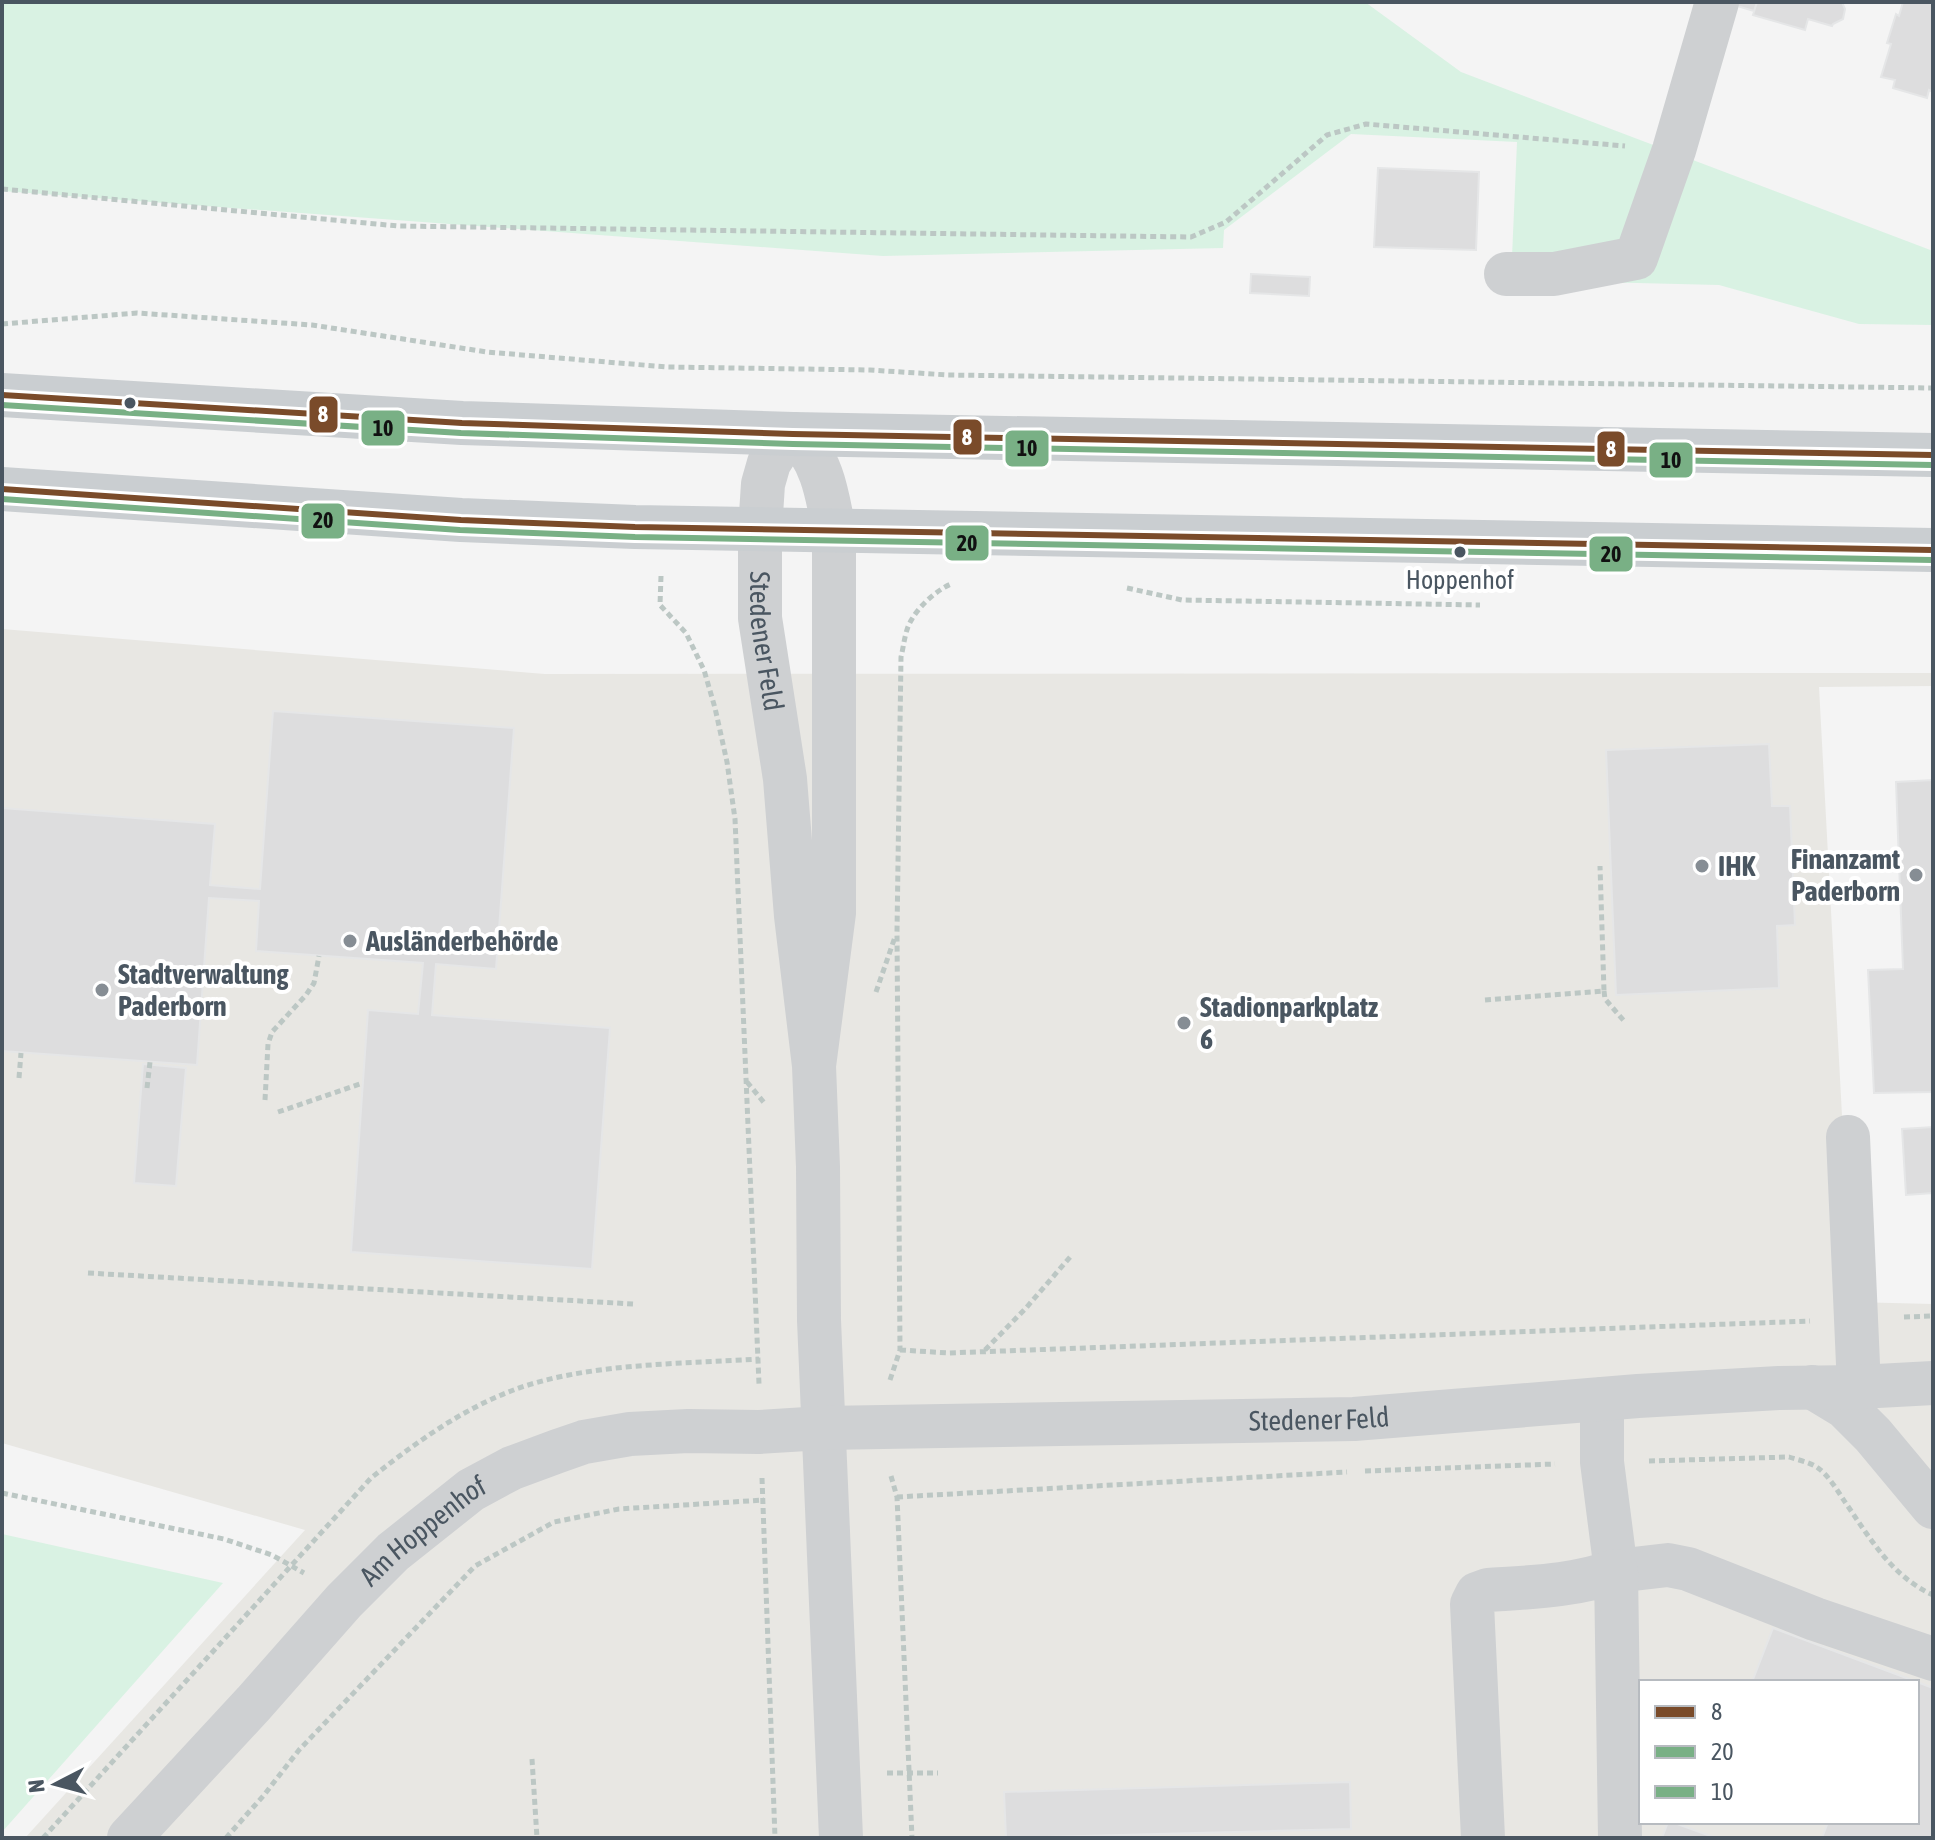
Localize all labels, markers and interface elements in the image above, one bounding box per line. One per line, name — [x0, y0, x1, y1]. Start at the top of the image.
unlabelled marker — [122, 395, 138, 411]
line badge: 8 — [308, 395, 339, 434]
text: 8 — [318, 401, 328, 427]
line badge: 10 — [360, 409, 406, 447]
text: 10 — [373, 415, 393, 441]
line badge: 8 — [952, 418, 983, 456]
text: 8 — [962, 424, 972, 450]
line badge: 10 — [1004, 429, 1050, 468]
line badge: 8 — [1596, 430, 1626, 468]
text: 10 — [1017, 435, 1037, 461]
text: 8 — [1606, 436, 1616, 462]
line badge: 10 — [1648, 441, 1694, 479]
text: 10 — [1661, 447, 1681, 473]
line badge: 20 — [300, 502, 346, 540]
text: 20 — [313, 507, 333, 533]
line badge: 20 — [944, 524, 990, 562]
text: 20 — [957, 530, 977, 556]
line badge: 20 — [1588, 535, 1634, 573]
text: 20 — [1601, 541, 1621, 567]
marker: Hoppenhof — [1452, 544, 1468, 560]
place label: Hoppenhof — [1406, 565, 1514, 595]
street label: Stedener Feld — [744, 571, 790, 713]
place label: Finanzamt Paderborn — [1791, 843, 1900, 907]
place label: IHK — [1718, 850, 1755, 882]
marker: IHK — [1693, 857, 1711, 875]
marker: Finanzamt Paderborn — [1907, 866, 1925, 884]
place label: Ausländerbehörde — [365, 925, 558, 957]
marker: Ausländerbehörde — [341, 932, 359, 950]
place label: Stadtverwaltung Paderborn — [118, 958, 289, 1022]
marker: Stadtverwaltung Paderborn — [93, 981, 111, 999]
place label: Stadionparkplatz 6 — [1200, 991, 1378, 1055]
marker: Stadionparkplatz 6 — [1175, 1014, 1193, 1032]
street label: Stedener Feld — [1249, 1400, 1390, 1437]
street label: Am Hoppenhof — [353, 1469, 491, 1592]
legend — [1639, 1680, 1919, 1824]
text: 8 — [1711, 1698, 1722, 1725]
text: 20 — [1711, 1738, 1734, 1765]
north arrow — [16, 1744, 96, 1824]
text: N — [23, 1778, 50, 1794]
text: 10 — [1711, 1778, 1734, 1805]

